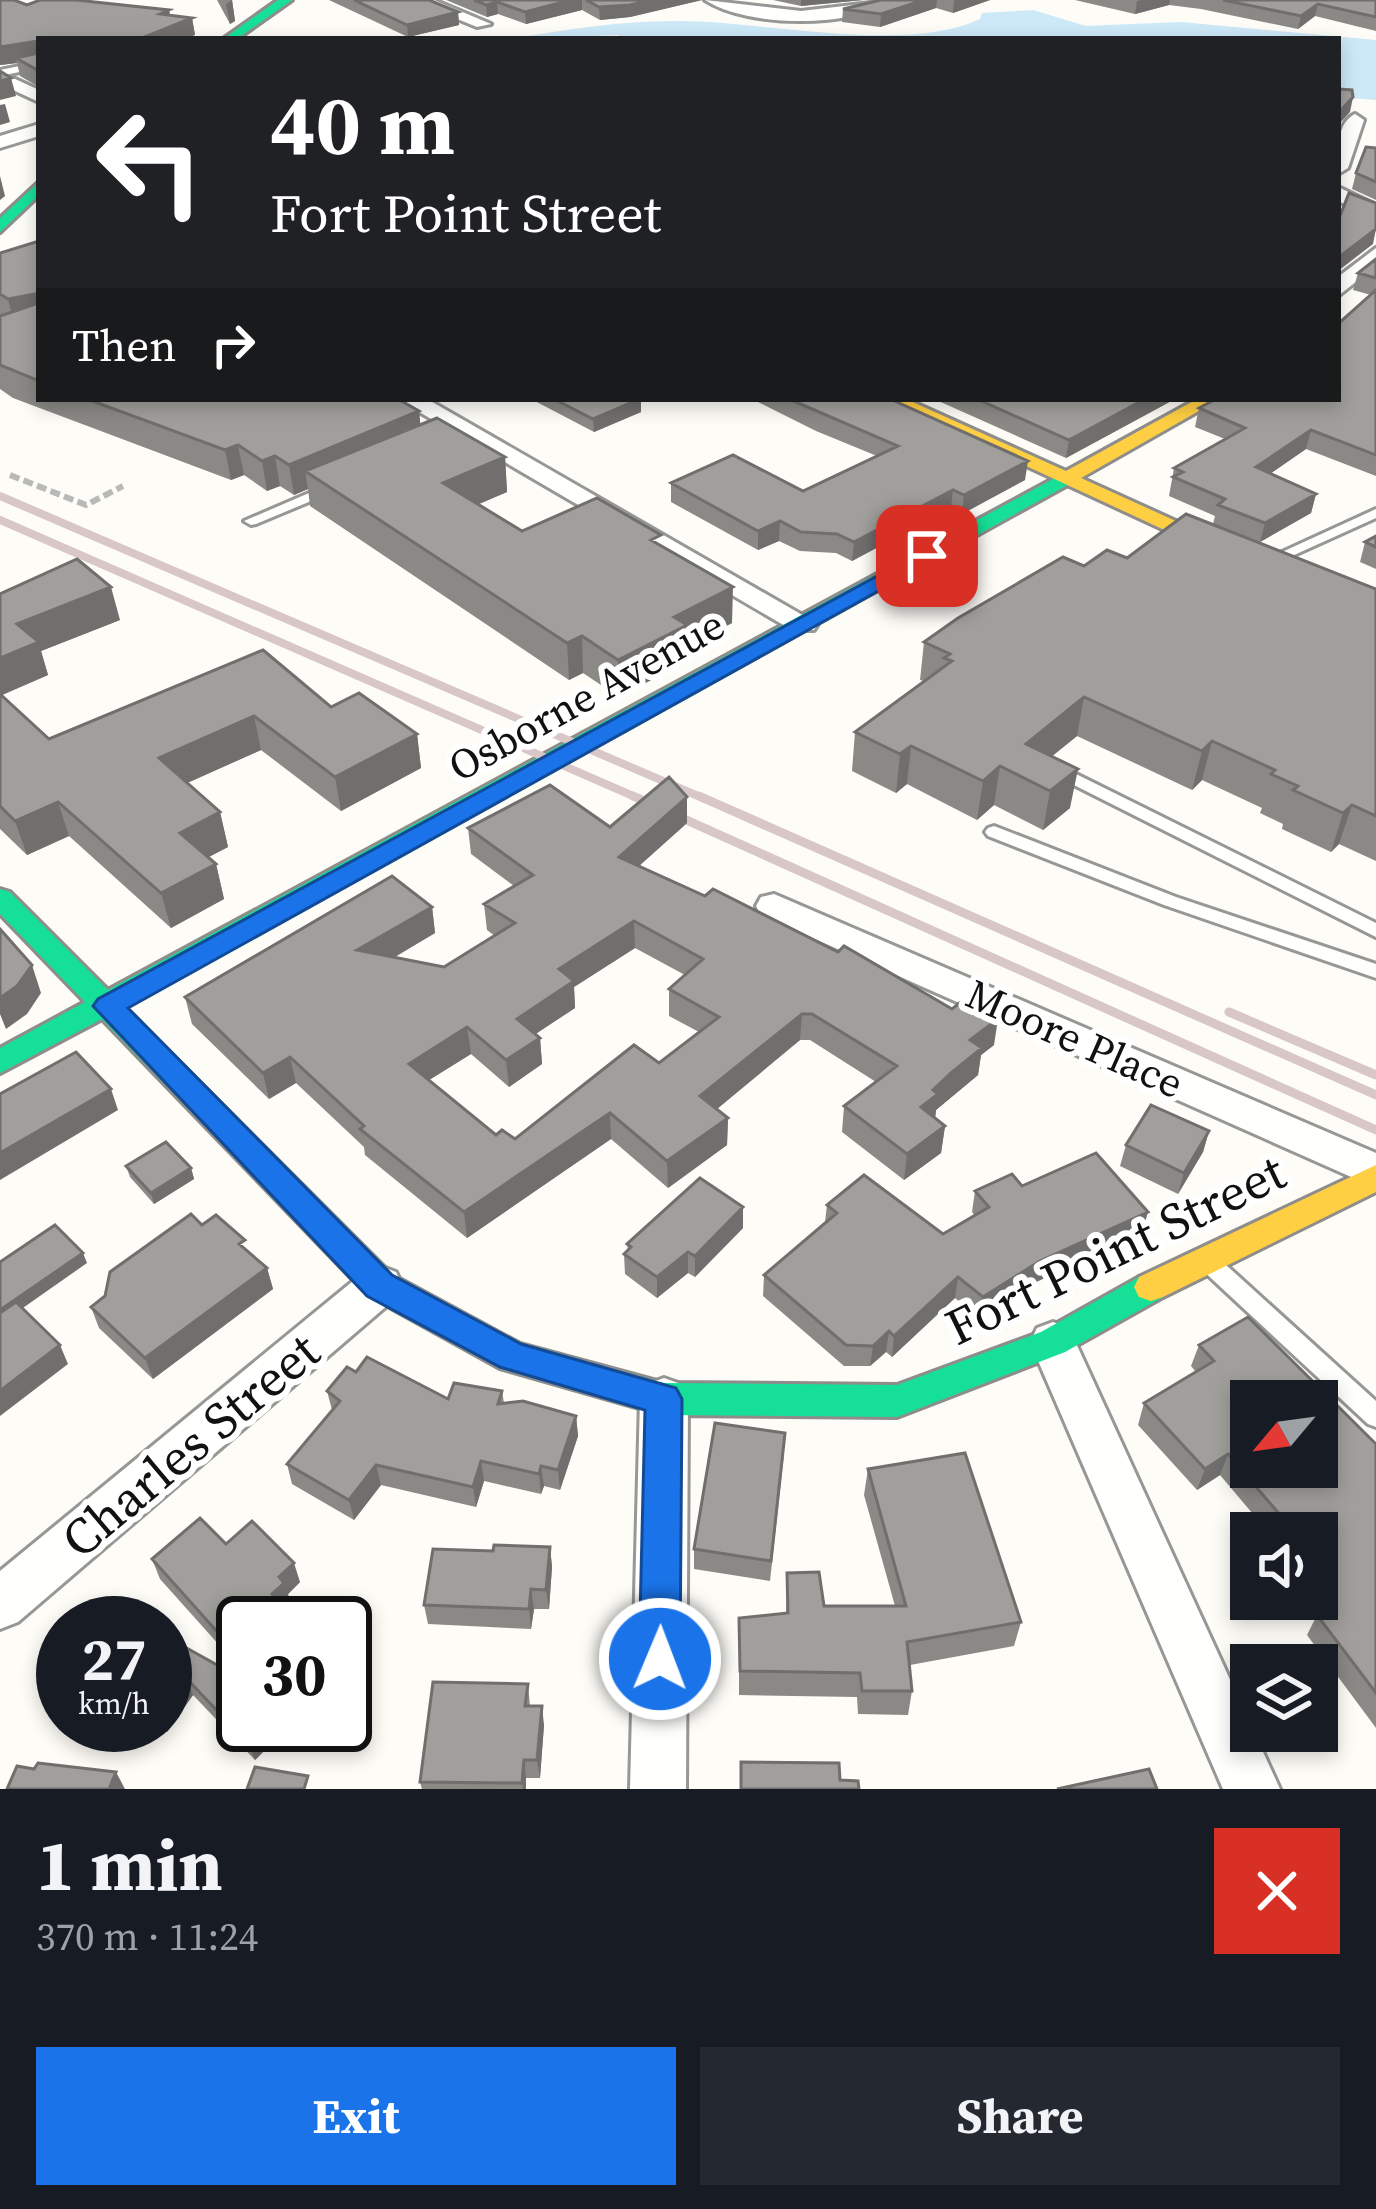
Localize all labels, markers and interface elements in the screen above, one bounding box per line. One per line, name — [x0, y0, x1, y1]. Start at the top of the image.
text: 40 m — [270, 67, 455, 182]
icon: left — [72, 84, 228, 240]
text: Fort Point Street — [270, 176, 661, 250]
icon: right — [200, 312, 266, 378]
text: Then — [72, 314, 176, 376]
pin — [876, 505, 978, 607]
icon: arrive — [894, 523, 960, 589]
street label: Osborne Avenue — [438, 595, 734, 795]
street label: Moore Place — [957, 964, 1193, 1112]
street label: Fort Point Street — [934, 1136, 1297, 1361]
street label: Charles Street — [46, 1316, 334, 1574]
north arrow — [1230, 1380, 1338, 1488]
map controls — [1230, 1380, 1338, 1752]
button: sound — [1230, 1512, 1338, 1620]
speed limit sign: 30 — [216, 1596, 372, 1752]
position arrow — [597, 1596, 723, 1722]
text: 27 — [81, 1618, 147, 1700]
button: layers — [1230, 1644, 1338, 1752]
text: km/h — [78, 1683, 150, 1724]
text: 1 min — [36, 1815, 223, 1914]
button: close — [1214, 1828, 1340, 1954]
text: 370 m · 11:24 — [36, 1910, 258, 1963]
button: Exit — [36, 2047, 676, 2185]
button: Share — [700, 2047, 1340, 2185]

